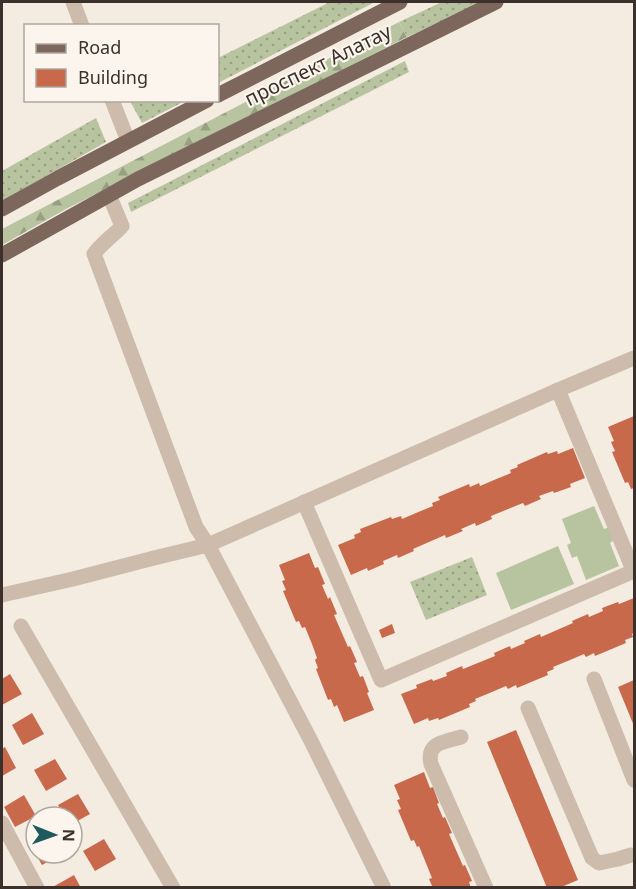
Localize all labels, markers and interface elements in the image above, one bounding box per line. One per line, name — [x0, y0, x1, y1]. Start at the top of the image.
street label: проспект Алатау — [240, 17, 396, 112]
legend — [24, 24, 219, 102]
text: Road — [78, 35, 121, 59]
text: Building — [78, 65, 148, 89]
north arrow — [24, 805, 84, 865]
text: N — [58, 829, 80, 842]

